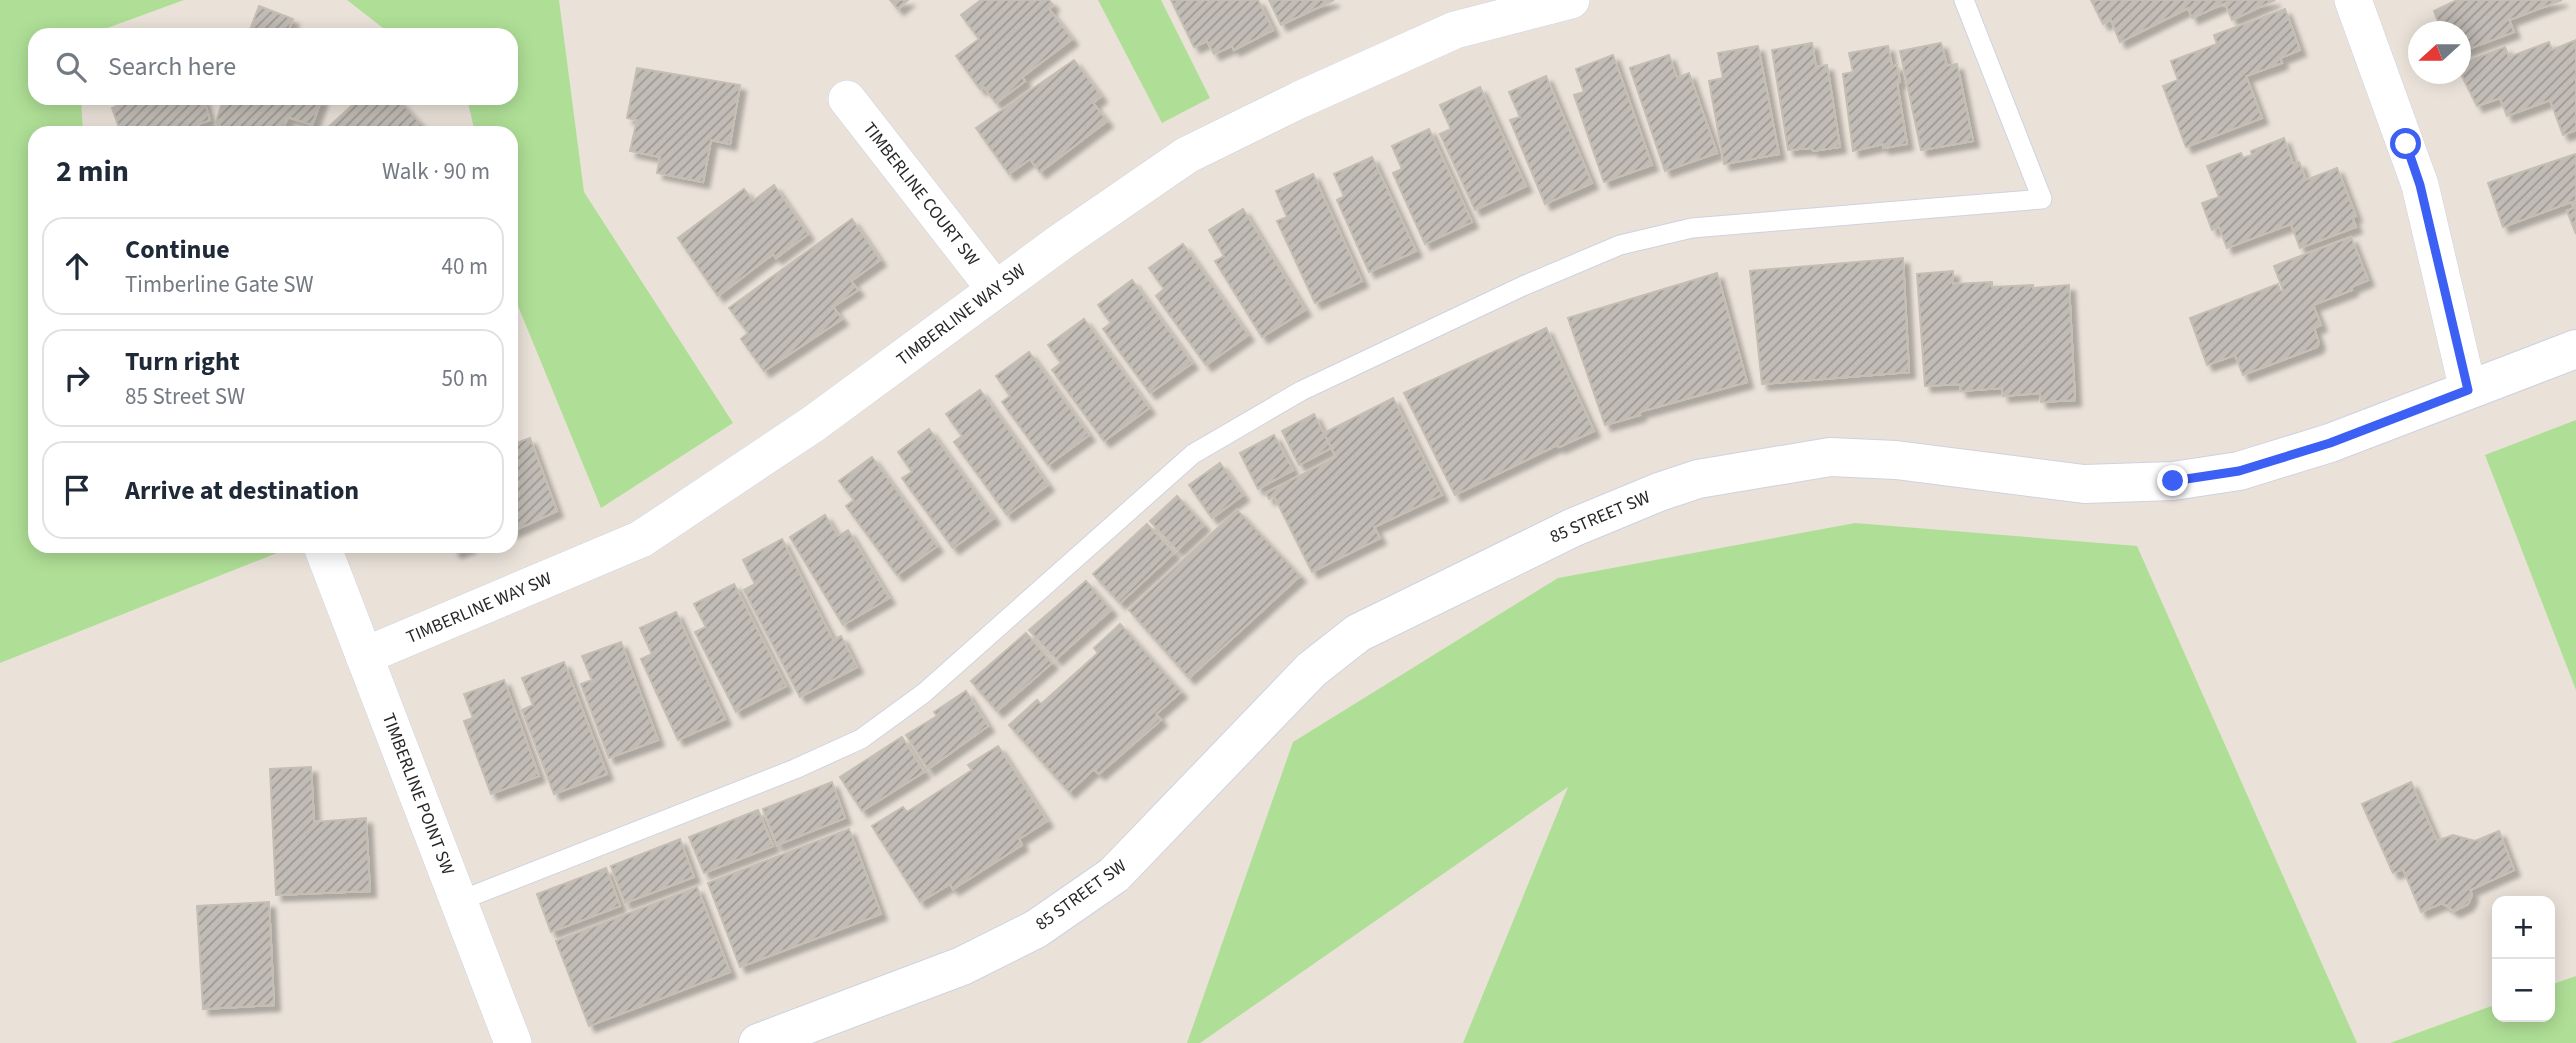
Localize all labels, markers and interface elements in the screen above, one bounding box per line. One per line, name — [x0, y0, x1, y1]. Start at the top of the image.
north arrow — [2408, 21, 2471, 84]
search box — [28, 28, 518, 105]
icon: search — [52, 48, 90, 86]
text: Search here — [108, 48, 236, 85]
street label: TIMBERLINE COURT SW — [857, 117, 985, 271]
route start — [2390, 128, 2421, 159]
text: 2 min — [56, 150, 129, 193]
text: Walk · 90 m — [382, 155, 490, 188]
text: Continue — [125, 231, 230, 268]
icon: ahead — [58, 247, 96, 285]
text: 40 m — [441, 250, 488, 283]
street label: TIMBERLINE WAY SW — [891, 258, 1031, 372]
text: Timberline Gate SW — [125, 268, 314, 301]
text: Turn right — [125, 343, 240, 380]
icon: right — [58, 359, 96, 397]
text: 50 m — [441, 362, 488, 395]
text: 85 Street SW — [125, 380, 245, 413]
route end — [2157, 465, 2188, 496]
icon: arrive — [58, 471, 96, 509]
text: Arrive at destination — [125, 472, 359, 509]
street label: 85 STREET SW — [1546, 485, 1654, 549]
street label: TIMBERLINE WAY SW — [402, 566, 556, 650]
street label: TIMBERLINE POINT SW — [376, 709, 460, 879]
street label: 85 STREET SW — [1031, 854, 1131, 936]
map controls — [2492, 896, 2555, 1022]
button: + — [2492, 896, 2555, 959]
button: − — [2492, 959, 2555, 1022]

